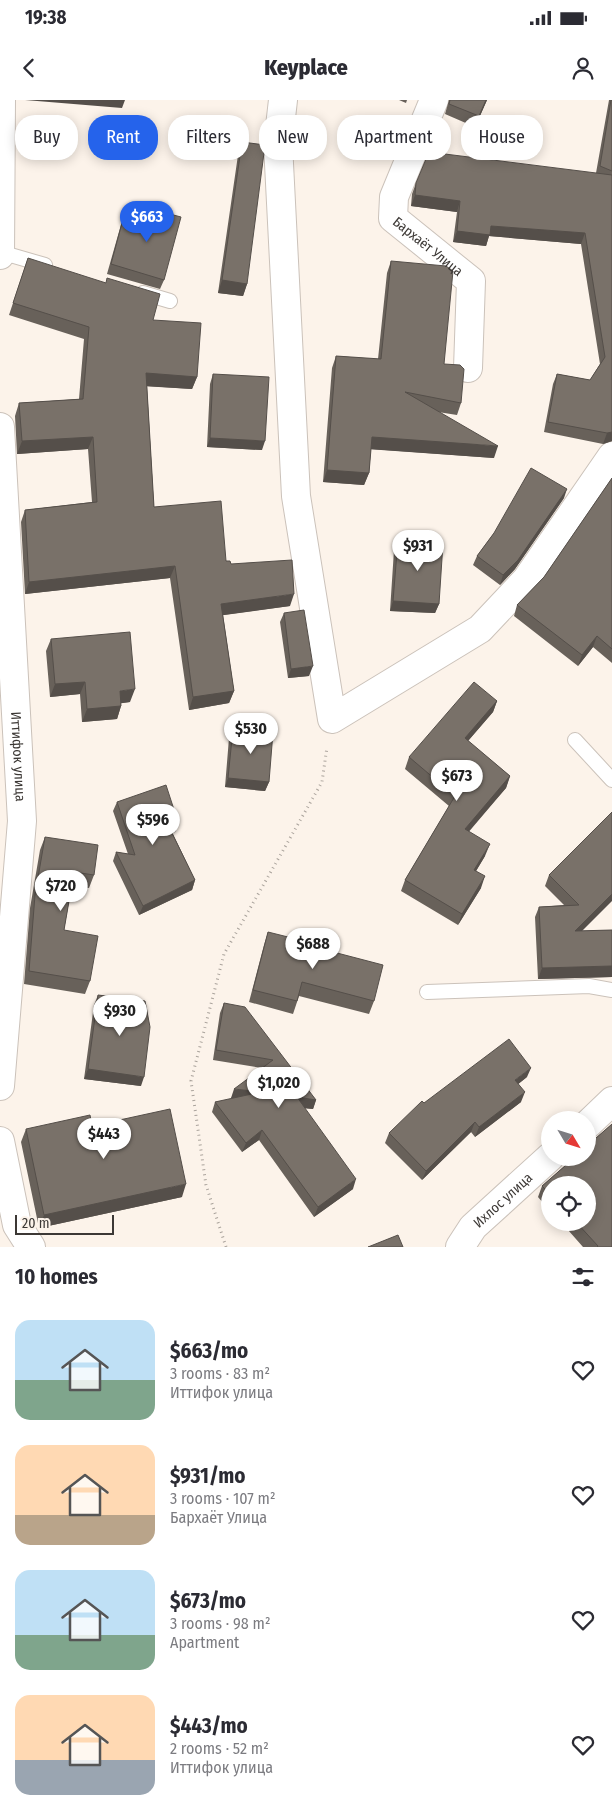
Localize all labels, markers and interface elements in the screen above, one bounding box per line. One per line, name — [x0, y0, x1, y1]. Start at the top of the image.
text: 19:38 — [25, 6, 67, 29]
icon: back — [15, 54, 43, 82]
text: Keyplace — [264, 54, 348, 81]
icon: person — [569, 54, 597, 82]
chip: Buy — [15, 115, 78, 160]
chip: Rent — [88, 115, 158, 160]
chip: Filters — [168, 115, 249, 160]
chip: New — [259, 115, 327, 160]
chip: Apartment — [337, 115, 451, 160]
chip: House — [461, 115, 543, 160]
pin: $663 — [117, 200, 177, 243]
text: $663 — [131, 207, 163, 226]
street label: Бархаёт Улица — [389, 213, 466, 280]
pin: $931 — [388, 530, 448, 572]
text: $931 — [403, 536, 433, 555]
street label: Иттифок улица — [7, 711, 29, 802]
pin: $530 — [221, 712, 281, 755]
text: $530 — [235, 719, 267, 738]
pin: $673 — [427, 760, 487, 802]
text: $673 — [442, 766, 472, 785]
pin: $596 — [123, 804, 183, 846]
text: $596 — [137, 810, 169, 829]
pin: $720 — [31, 870, 91, 912]
text: $720 — [46, 876, 76, 895]
pin: $688 — [283, 928, 343, 970]
text: $688 — [296, 934, 330, 953]
pin: $930 — [90, 994, 150, 1037]
text: $930 — [104, 1001, 136, 1020]
pin: $1,020 — [238, 1066, 320, 1109]
text: $1,020 — [258, 1073, 300, 1092]
north arrow — [541, 1111, 596, 1166]
map controls — [541, 1111, 596, 1231]
pin: $443 — [74, 1118, 134, 1160]
text: $443 — [88, 1124, 120, 1143]
street label: Ихлос улица — [470, 1169, 536, 1231]
button: locate — [541, 1176, 596, 1231]
scale bar — [15, 1212, 114, 1235]
text: 20 m — [22, 1215, 50, 1232]
icon: filters — [569, 1263, 597, 1291]
text: 10 homes — [15, 1264, 98, 1290]
text: $663/mo — [170, 1338, 248, 1364]
icon: home — [55, 1340, 115, 1400]
icon: heart — [569, 1356, 597, 1384]
text: 3 rooms · 83 m² — [170, 1364, 270, 1383]
text: Иттифок улица — [170, 1383, 273, 1402]
text: $931/mo — [170, 1463, 245, 1489]
icon: home — [55, 1465, 115, 1525]
icon: heart — [569, 1481, 597, 1509]
text: 3 rooms · 107 m² — [170, 1489, 276, 1508]
text: Бархаёт Улица — [170, 1508, 267, 1527]
text: $673/mo — [170, 1588, 246, 1614]
icon: home — [55, 1590, 115, 1650]
icon: heart — [569, 1606, 597, 1634]
text: 3 rooms · 98 m² — [170, 1614, 271, 1633]
text: Apartment — [170, 1633, 239, 1652]
text: $443/mo — [170, 1713, 248, 1739]
icon: home — [55, 1715, 115, 1775]
icon: heart — [569, 1731, 597, 1759]
text: 2 rooms · 52 m² — [170, 1739, 269, 1758]
text: Иттифок улица — [170, 1758, 273, 1777]

